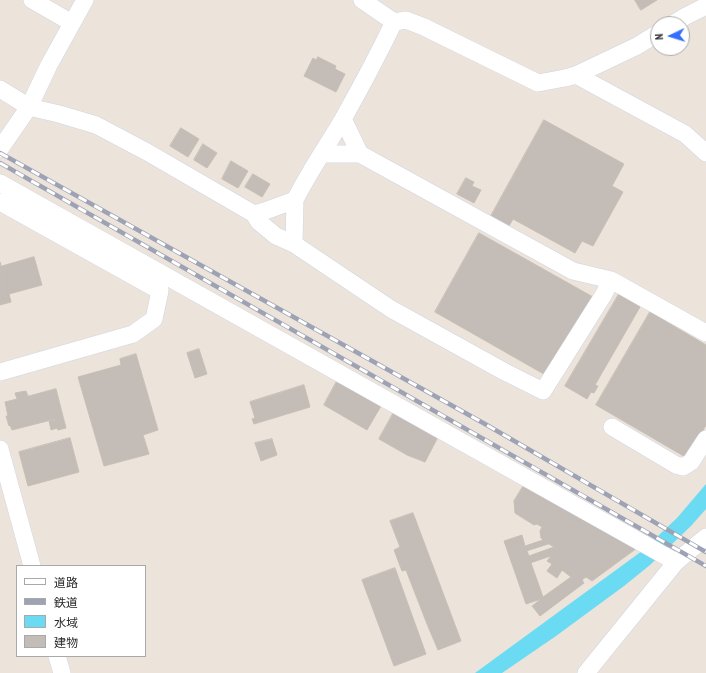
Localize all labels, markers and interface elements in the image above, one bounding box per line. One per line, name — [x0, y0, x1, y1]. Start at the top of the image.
north arrow — [650, 16, 690, 56]
text: N — [652, 33, 666, 40]
legend — [16, 565, 146, 657]
text: 道路 — [54, 575, 78, 590]
text: 鉄道 — [54, 595, 78, 610]
text: 水域 — [54, 615, 78, 630]
text: 建物 — [54, 635, 78, 650]

